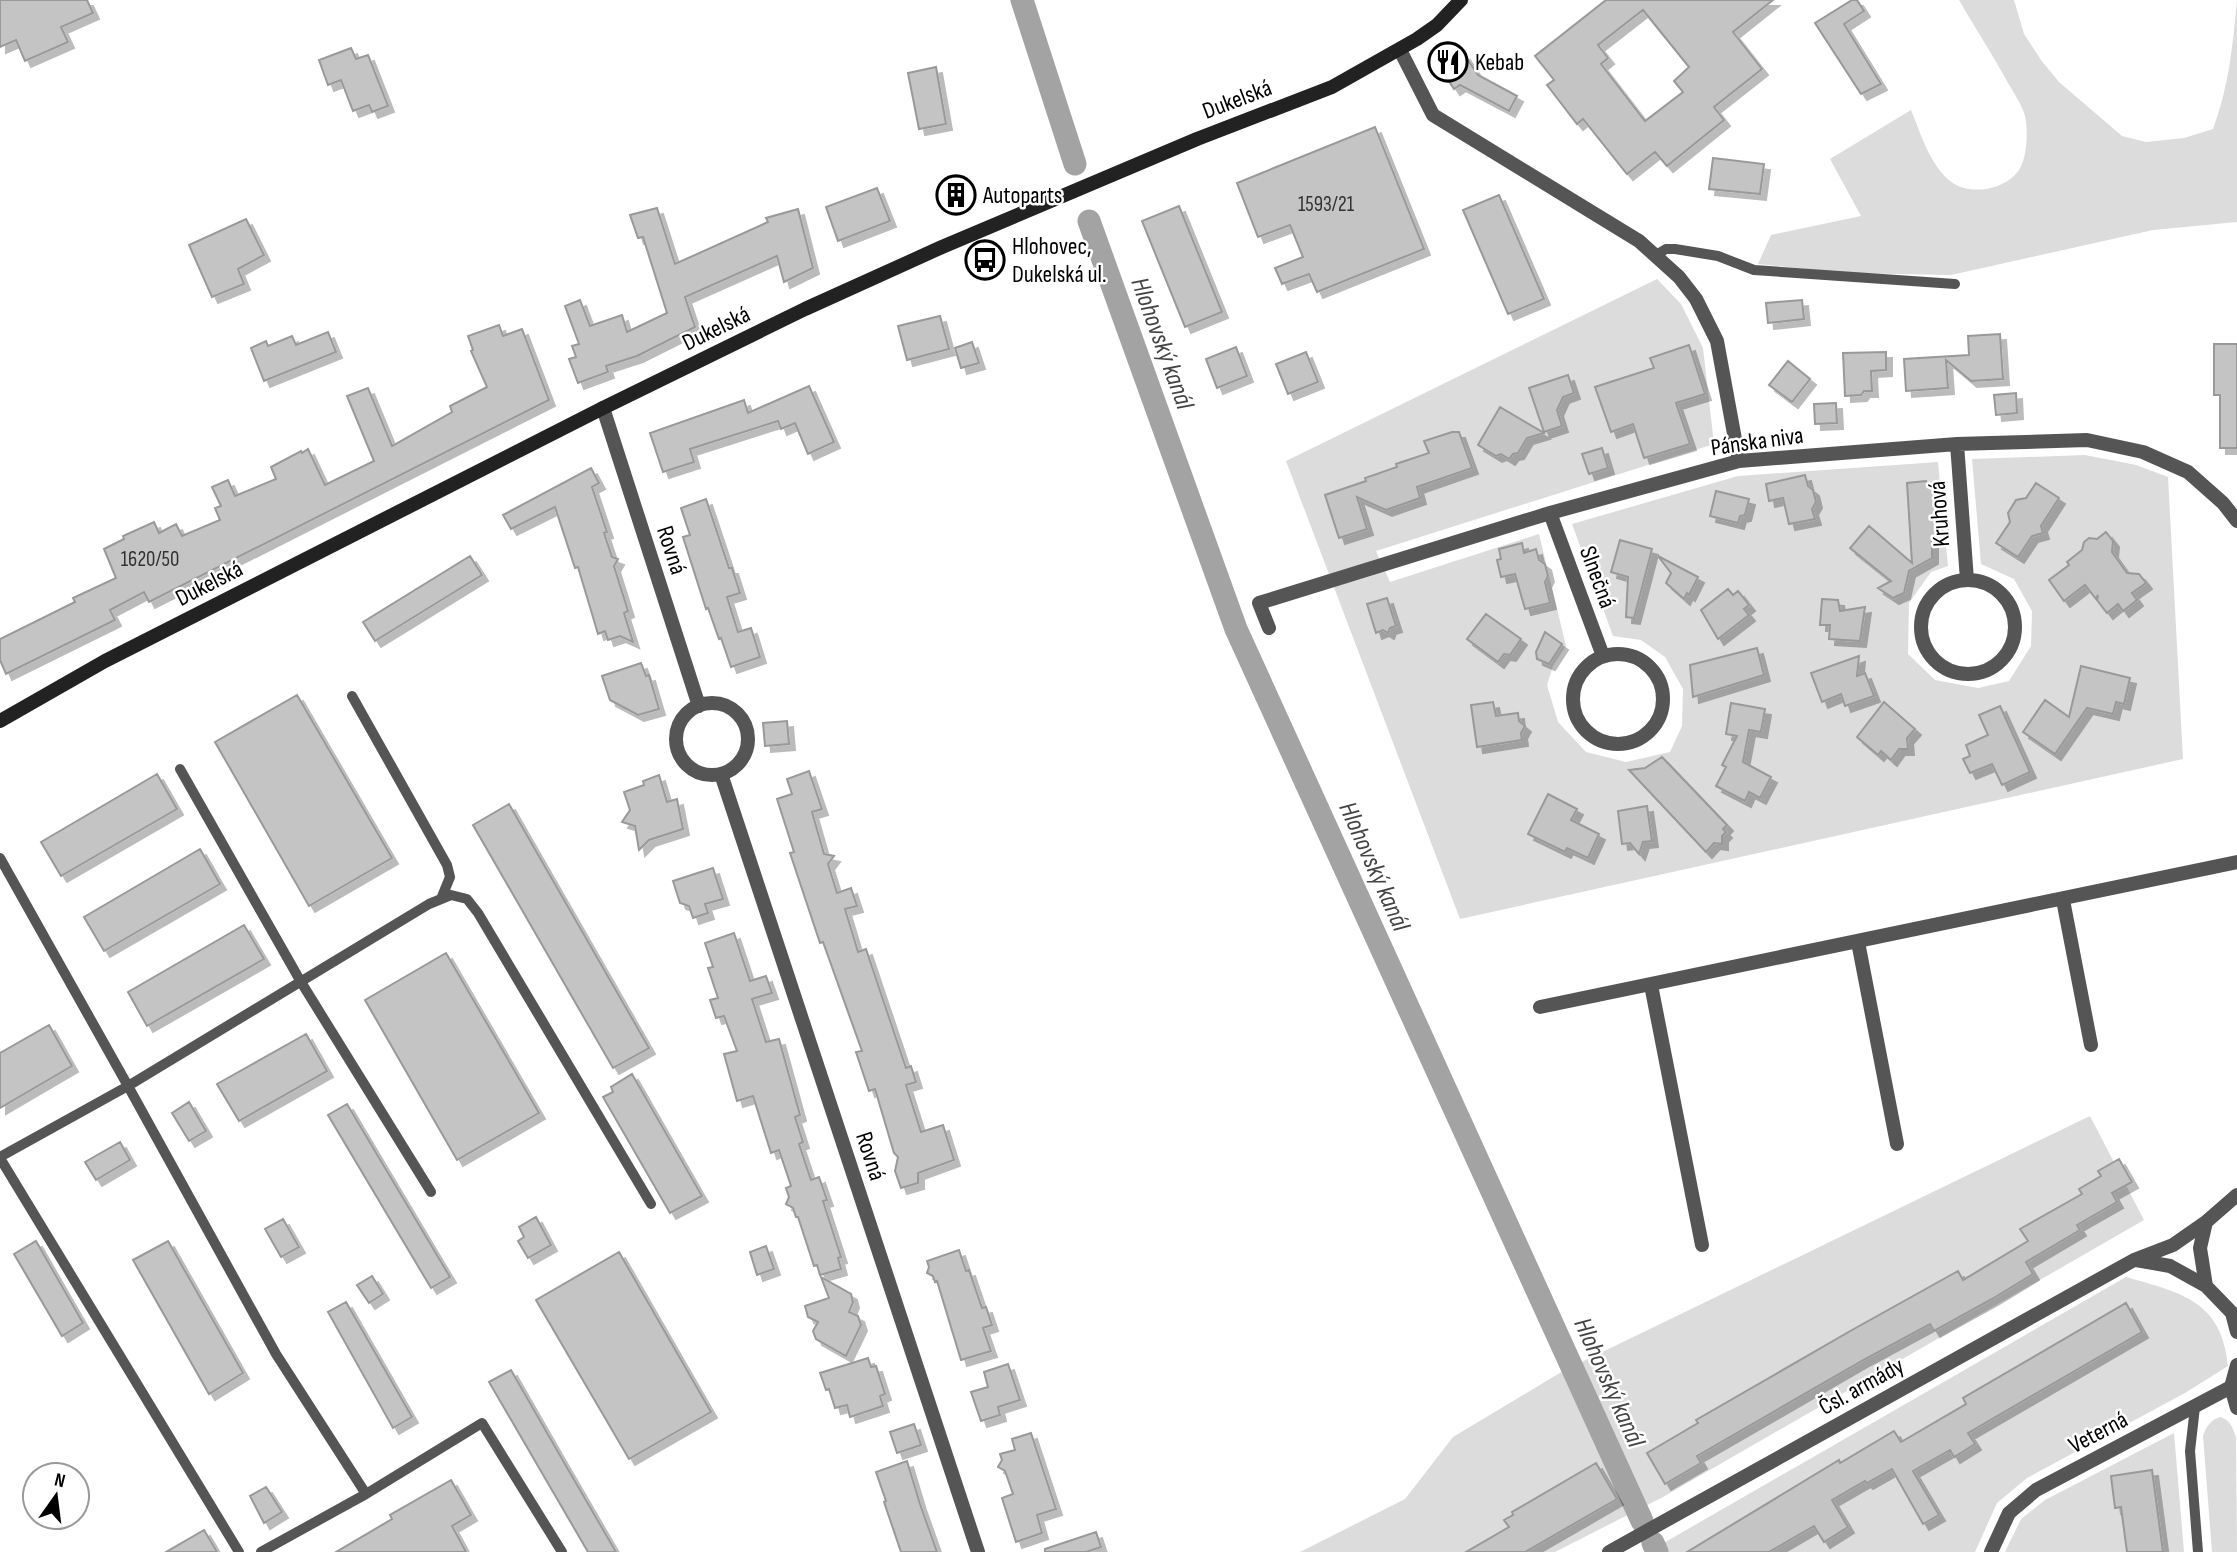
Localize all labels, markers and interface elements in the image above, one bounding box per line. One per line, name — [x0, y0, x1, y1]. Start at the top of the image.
restaurant icon: Kebab — [1427, 41, 1469, 83]
place label: Kebab — [1475, 48, 1524, 77]
street label: Dukelská — [1198, 73, 1276, 126]
building icon: Autoparts — [935, 174, 977, 216]
place label: Autoparts — [982, 181, 1063, 210]
house number: 1593/21 — [1298, 192, 1355, 217]
place label: Hlohovec, Dukelská ul. — [1012, 232, 1107, 289]
bus stop icon: Hlohovec, Dukelská ul. — [964, 239, 1006, 281]
water label: Hlohovský kanál — [1123, 273, 1200, 415]
street label: Dukelská — [678, 300, 755, 357]
street label: Pánska niva — [1709, 421, 1805, 462]
street label: Kruhová — [1923, 480, 1956, 548]
street label: Rovná — [650, 522, 693, 578]
street label: Slnečná — [1573, 542, 1622, 612]
house number: 1620/50 — [121, 547, 179, 572]
street label: Dukelská — [171, 554, 248, 613]
water label: Hlohovský kanál — [1331, 797, 1416, 937]
street label: Rovná — [849, 1128, 892, 1184]
water label: Hlohovský kanál — [1566, 1313, 1651, 1453]
street label: Čsl. armády — [1814, 1351, 1909, 1422]
street label: Veterná — [2064, 1405, 2133, 1460]
north arrow — [21, 1461, 91, 1531]
text: N — [52, 1469, 67, 1493]

